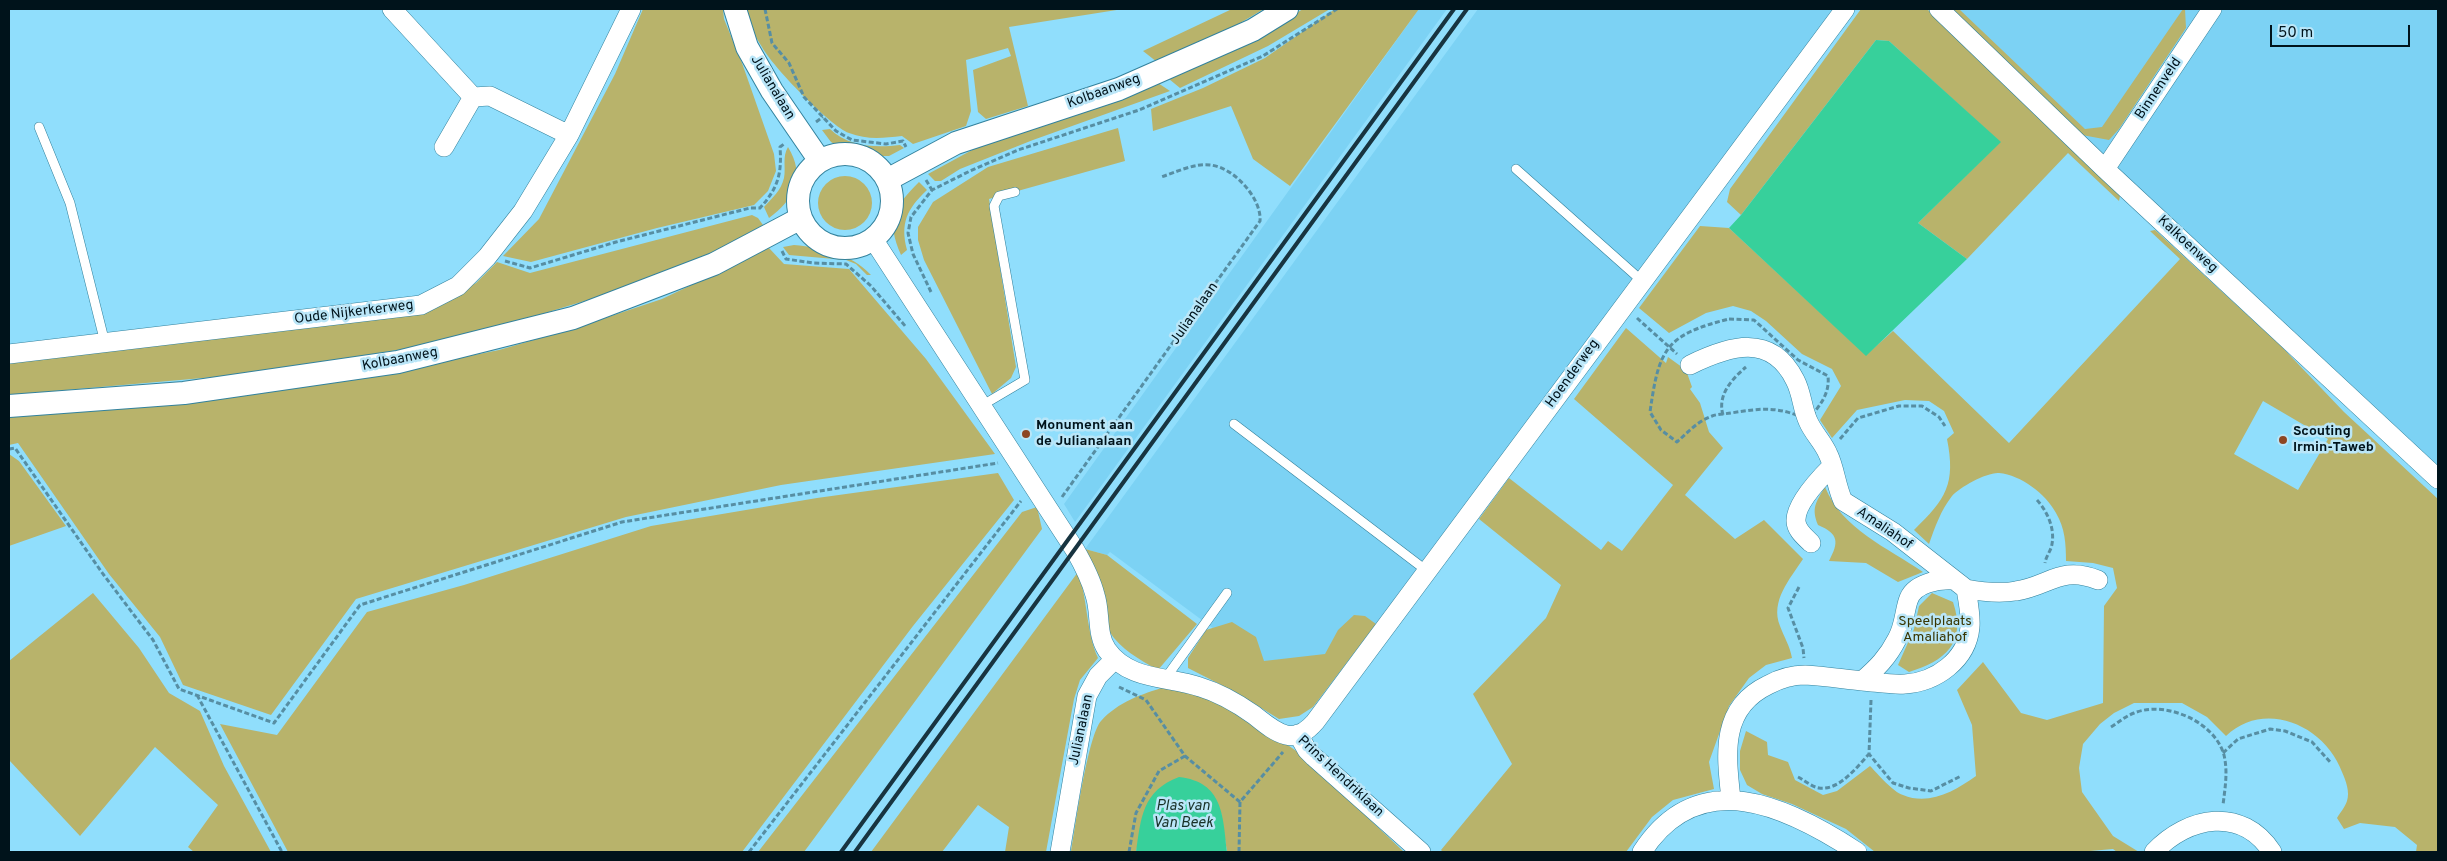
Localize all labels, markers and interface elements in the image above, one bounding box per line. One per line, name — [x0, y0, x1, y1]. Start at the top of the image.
scale bar — [2272, 15, 2412, 47]
text: 50 m — [2278, 24, 2313, 43]
street label: Julianalaan — [746, 53, 798, 123]
street label: Binnenveld — [2132, 55, 2186, 123]
street label: Kolbaanweg — [1065, 71, 1143, 113]
street label: Kalkoenweg — [2153, 213, 2221, 277]
street label: Julianalaan — [1167, 280, 1223, 348]
street label: Oude Nijkerkerweg — [293, 297, 415, 329]
street label: Hoenderweg — [1543, 337, 1603, 411]
street label: Kolbaanweg — [361, 344, 439, 376]
place label: Monument aan de Julianalaan — [1036, 418, 1133, 451]
place label: Scouting Irmin-Taweb — [2293, 424, 2374, 457]
marker: Monument aan de Julianalaan — [1020, 428, 1032, 440]
marker: Scouting Irmin-Taweb — [2277, 434, 2289, 446]
street label: Amaliahof — [1853, 504, 1915, 554]
park label: Speelplaats Amaliahof — [1898, 614, 1972, 646]
street label: Julianalaan — [1066, 693, 1098, 767]
street label: Prins Hendriklaan — [1293, 733, 1387, 821]
water label: Plas van Van Beek — [1153, 798, 1213, 833]

